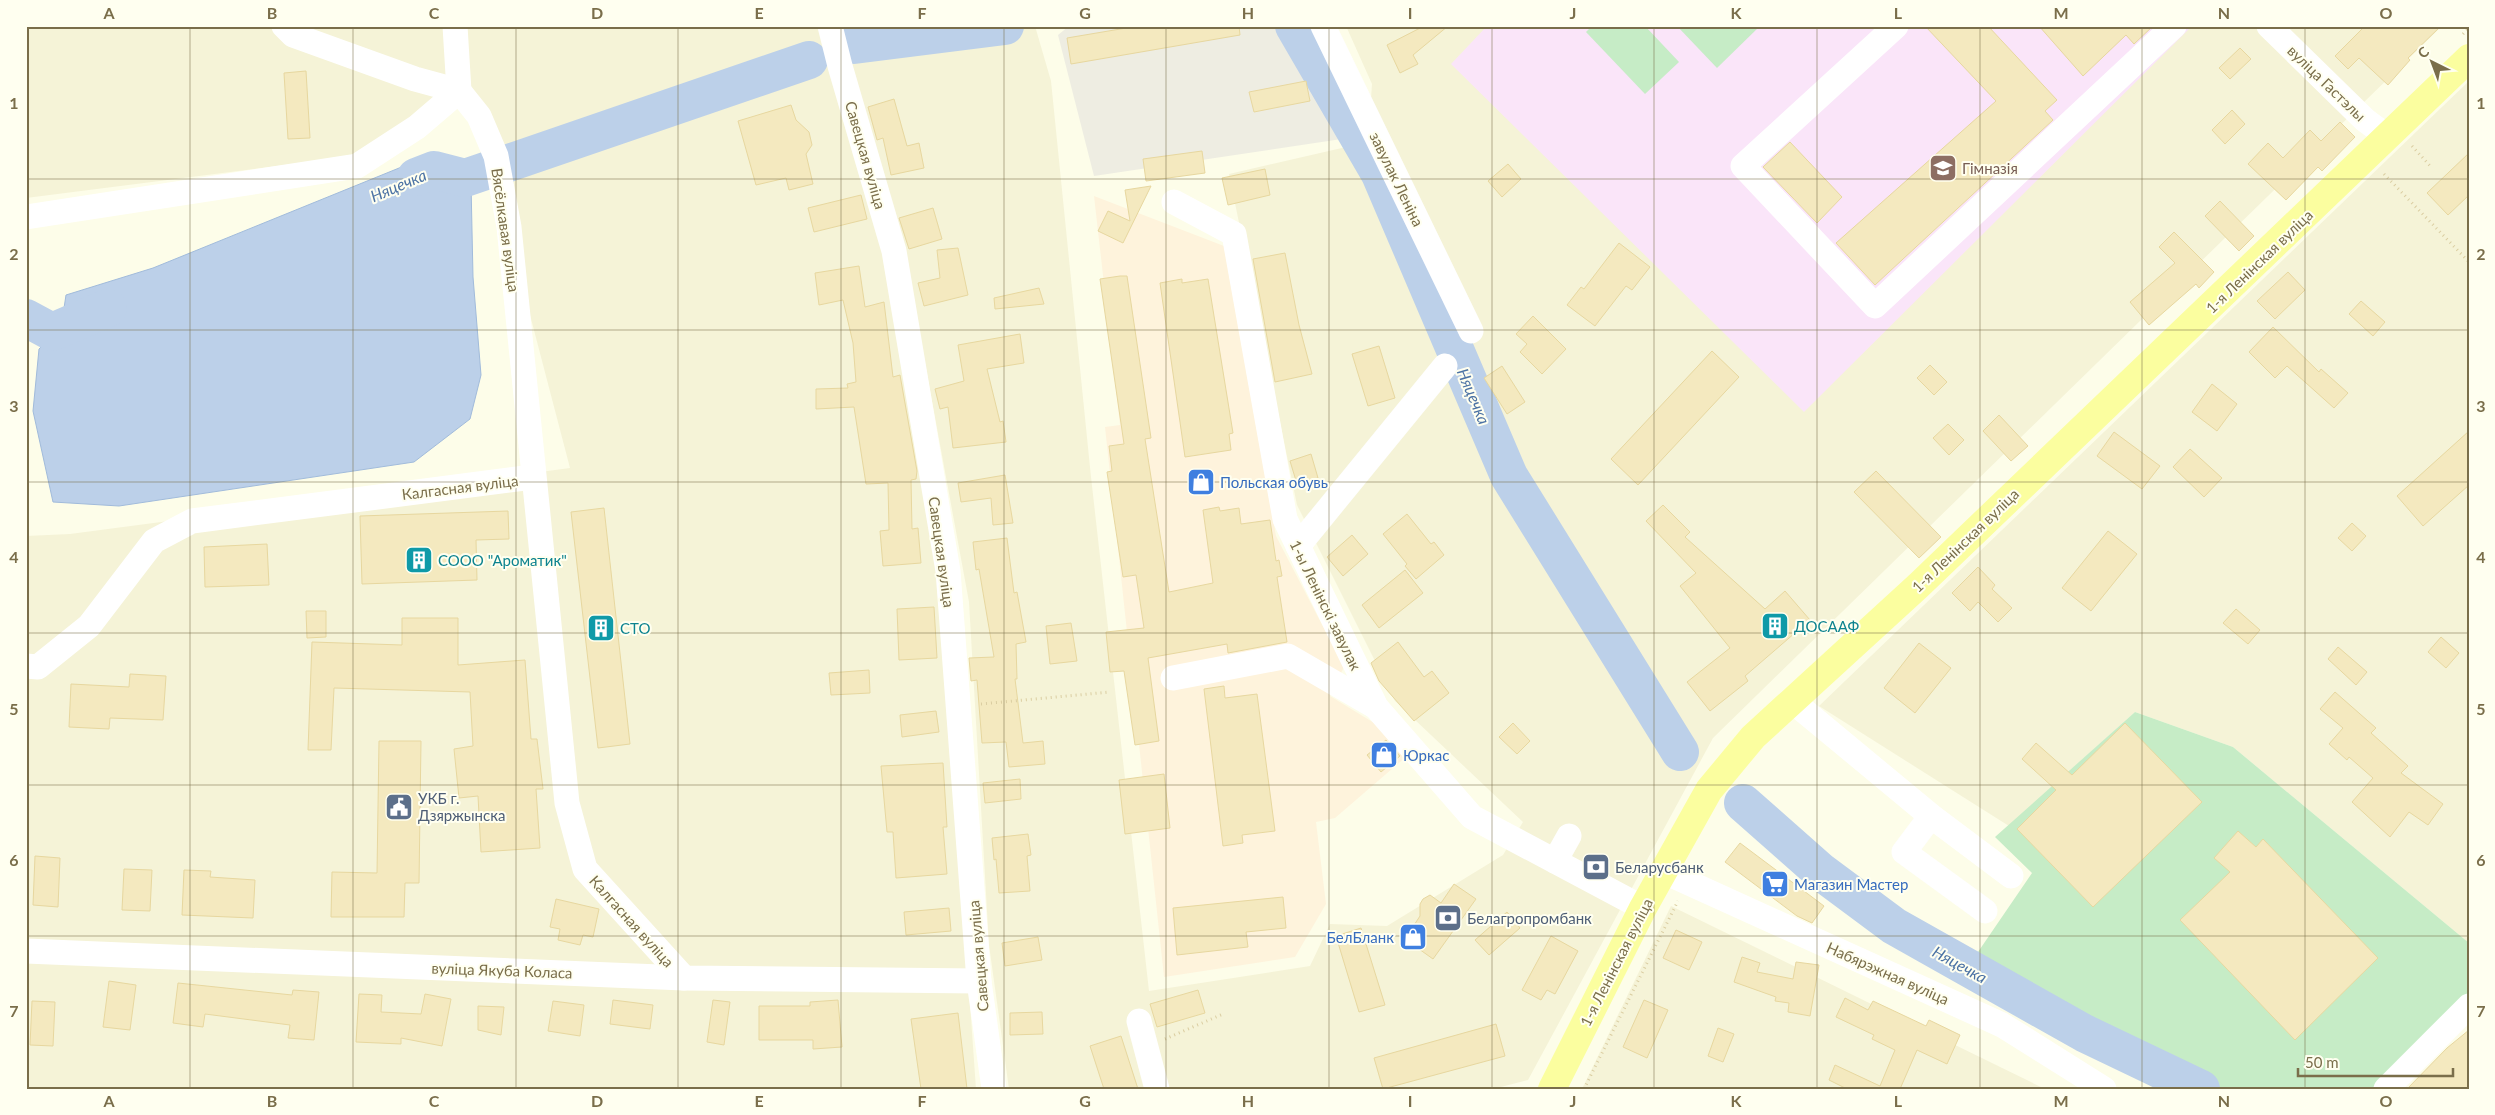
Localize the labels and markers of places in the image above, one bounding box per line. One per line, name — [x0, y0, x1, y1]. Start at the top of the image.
school or university icon: Гімназія — [1928, 153, 1958, 183]
place label: Гімназія — [1962, 159, 2018, 177]
shop icon: Польская обувь — [1186, 467, 1216, 497]
place label: Польская обувь — [1220, 473, 1328, 491]
building icon: СООО "Ароматик" — [404, 545, 434, 575]
place label: СООО "Ароматик" — [438, 551, 567, 569]
building icon: ДОСААФ — [1760, 611, 1790, 641]
building icon: СТО — [586, 613, 616, 643]
place label: ДОСААФ — [1794, 617, 1859, 635]
place label: СТО — [620, 619, 650, 637]
shop icon: Юркас — [1369, 740, 1399, 770]
place label: Юркас — [1403, 746, 1449, 764]
place label: УКБ г. Дзяржынска — [418, 789, 505, 824]
public building icon: УКБ г. Дзяржынска — [384, 792, 414, 822]
bank icon: Беларусбанк — [1581, 852, 1611, 882]
place label: Беларусбанк — [1615, 858, 1704, 876]
supermarket icon: Магазин Мастер — [1760, 869, 1790, 899]
place label: Магазин Мастер — [1794, 875, 1908, 893]
bank icon: Белагропромбанк — [1433, 903, 1463, 933]
place label: Белагропромбанк — [1467, 909, 1592, 927]
shop icon: БелБланк — [1398, 922, 1428, 952]
place label: БелБланк — [1326, 928, 1394, 946]

